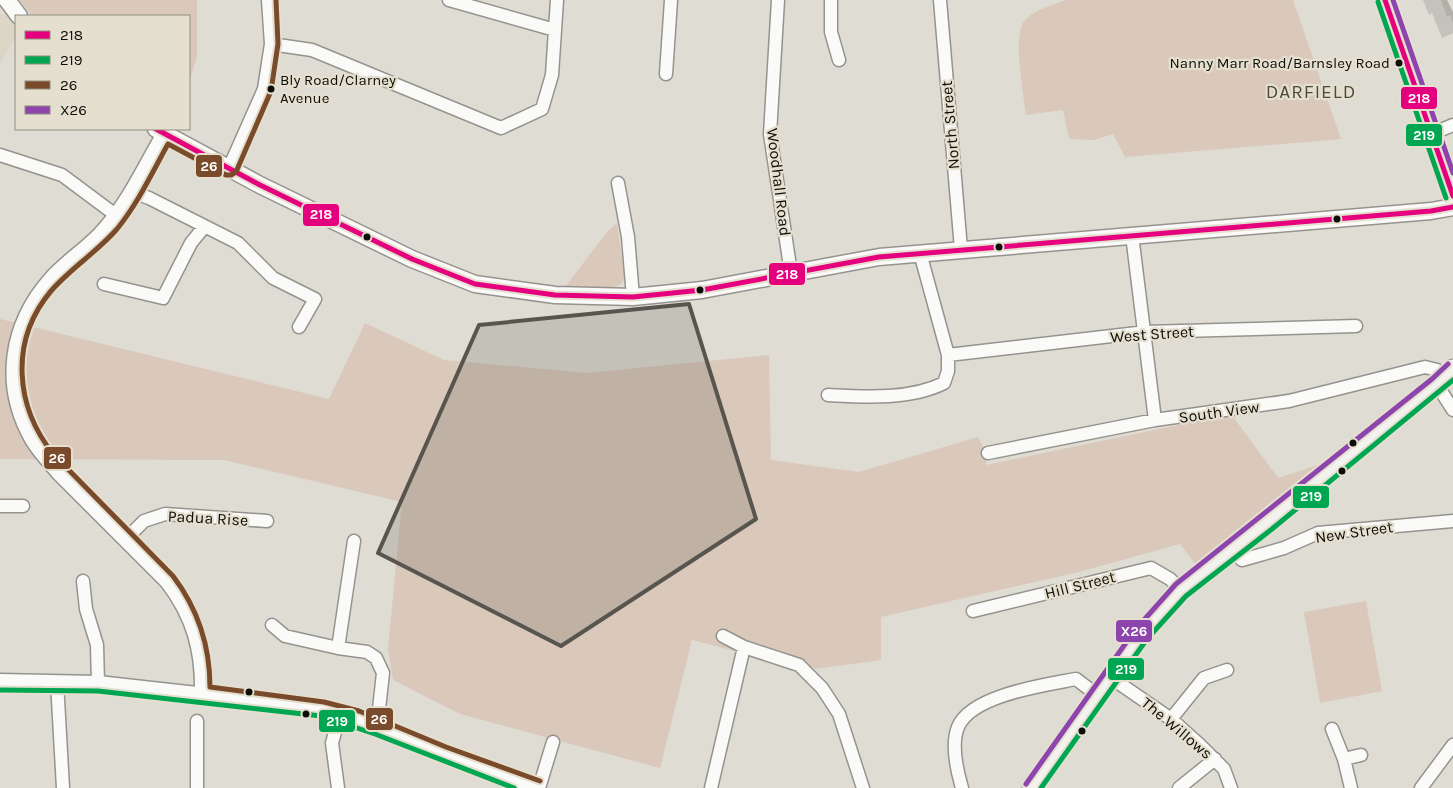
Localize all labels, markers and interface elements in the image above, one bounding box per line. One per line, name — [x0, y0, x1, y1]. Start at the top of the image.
legend — [15, 15, 190, 130]
text: 218 — [60, 26, 83, 44]
text: 219 — [60, 51, 82, 69]
place label: Nanny Marr Road/Barnsley Road — [1170, 54, 1390, 72]
marker: Nanny Marr Road/Barnsley Road — [1394, 58, 1404, 68]
place label: Bly Road/Clarney Avenue — [280, 71, 396, 107]
text: 26 — [60, 76, 77, 94]
street label: North Street — [937, 80, 963, 170]
district label: DARFIELD — [1266, 81, 1356, 103]
marker: Bly Road/Clarney Avenue — [266, 84, 276, 94]
line badge: 218 — [1400, 86, 1438, 110]
text: 218 — [1408, 90, 1430, 107]
text: X26 — [60, 101, 87, 119]
line badge: 219 — [1405, 123, 1443, 147]
street label: Woodhall Road — [763, 127, 795, 237]
text: 219 — [1413, 127, 1435, 144]
line badge: 26 — [195, 154, 223, 178]
text: 26 — [201, 158, 217, 175]
line badge: 218 — [302, 203, 340, 227]
text: 218 — [310, 206, 332, 223]
unlabelled marker — [1332, 214, 1342, 224]
unlabelled marker — [362, 232, 372, 242]
unlabelled marker — [994, 242, 1004, 252]
line badge: 218 — [768, 262, 806, 286]
text: 218 — [776, 266, 798, 283]
unlabelled marker — [695, 285, 705, 295]
street label: West Street — [1109, 322, 1195, 346]
street label: South View — [1177, 397, 1261, 427]
unlabelled marker — [1348, 438, 1358, 448]
line badge: 26 — [43, 446, 72, 470]
text: 26 — [49, 450, 65, 467]
unlabelled marker — [1337, 466, 1347, 476]
line badge: 219 — [1292, 485, 1330, 509]
text: 219 — [1300, 488, 1322, 505]
street label: Padua Rise — [167, 506, 249, 530]
street label: New Street — [1314, 517, 1394, 547]
street label: Hill Street — [1043, 567, 1117, 603]
line badge: X26 — [1115, 619, 1153, 643]
text: X26 — [1121, 623, 1147, 640]
line badge: 219 — [1107, 657, 1145, 681]
text: 219 — [1115, 661, 1137, 678]
unlabelled marker — [244, 687, 254, 697]
street label: The Willows — [1138, 693, 1216, 763]
line badge: 26 — [365, 707, 394, 731]
unlabelled marker — [301, 709, 311, 719]
line badge: 219 — [318, 709, 356, 733]
text: 26 — [371, 711, 387, 728]
text: 219 — [326, 713, 348, 730]
unlabelled marker — [1077, 726, 1087, 736]

